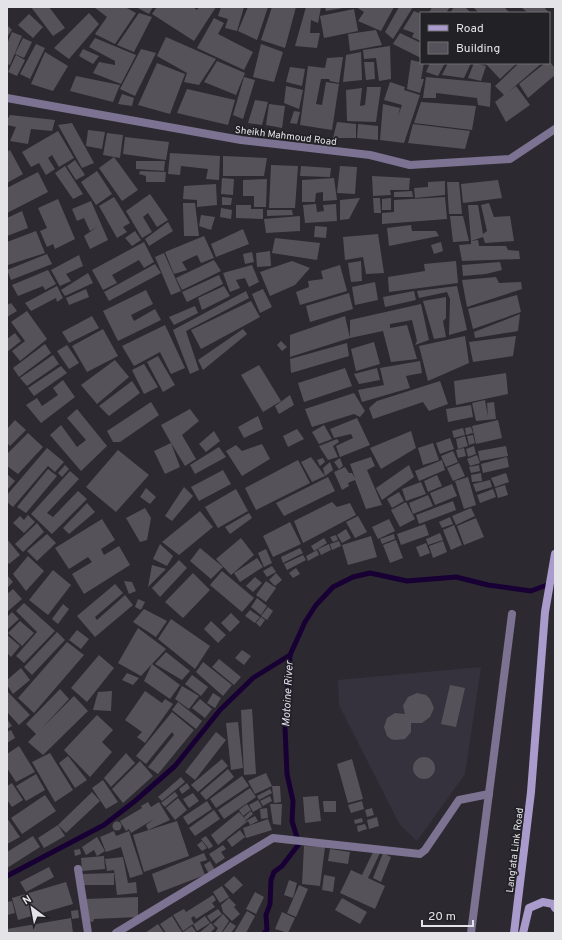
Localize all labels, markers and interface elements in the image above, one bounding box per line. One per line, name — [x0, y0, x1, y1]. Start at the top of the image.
legend — [420, 12, 550, 64]
text: Road — [456, 21, 484, 37]
text: Building — [456, 41, 500, 57]
street label: Sheikh Mahmoud Road — [234, 124, 338, 149]
water label: Motoine River — [279, 660, 297, 727]
street label: Lang'ata Link Road — [504, 807, 527, 893]
north arrow — [12, 888, 52, 928]
text: N — [20, 892, 34, 908]
scale bar — [422, 902, 473, 928]
text: 20 m — [428, 909, 456, 925]

